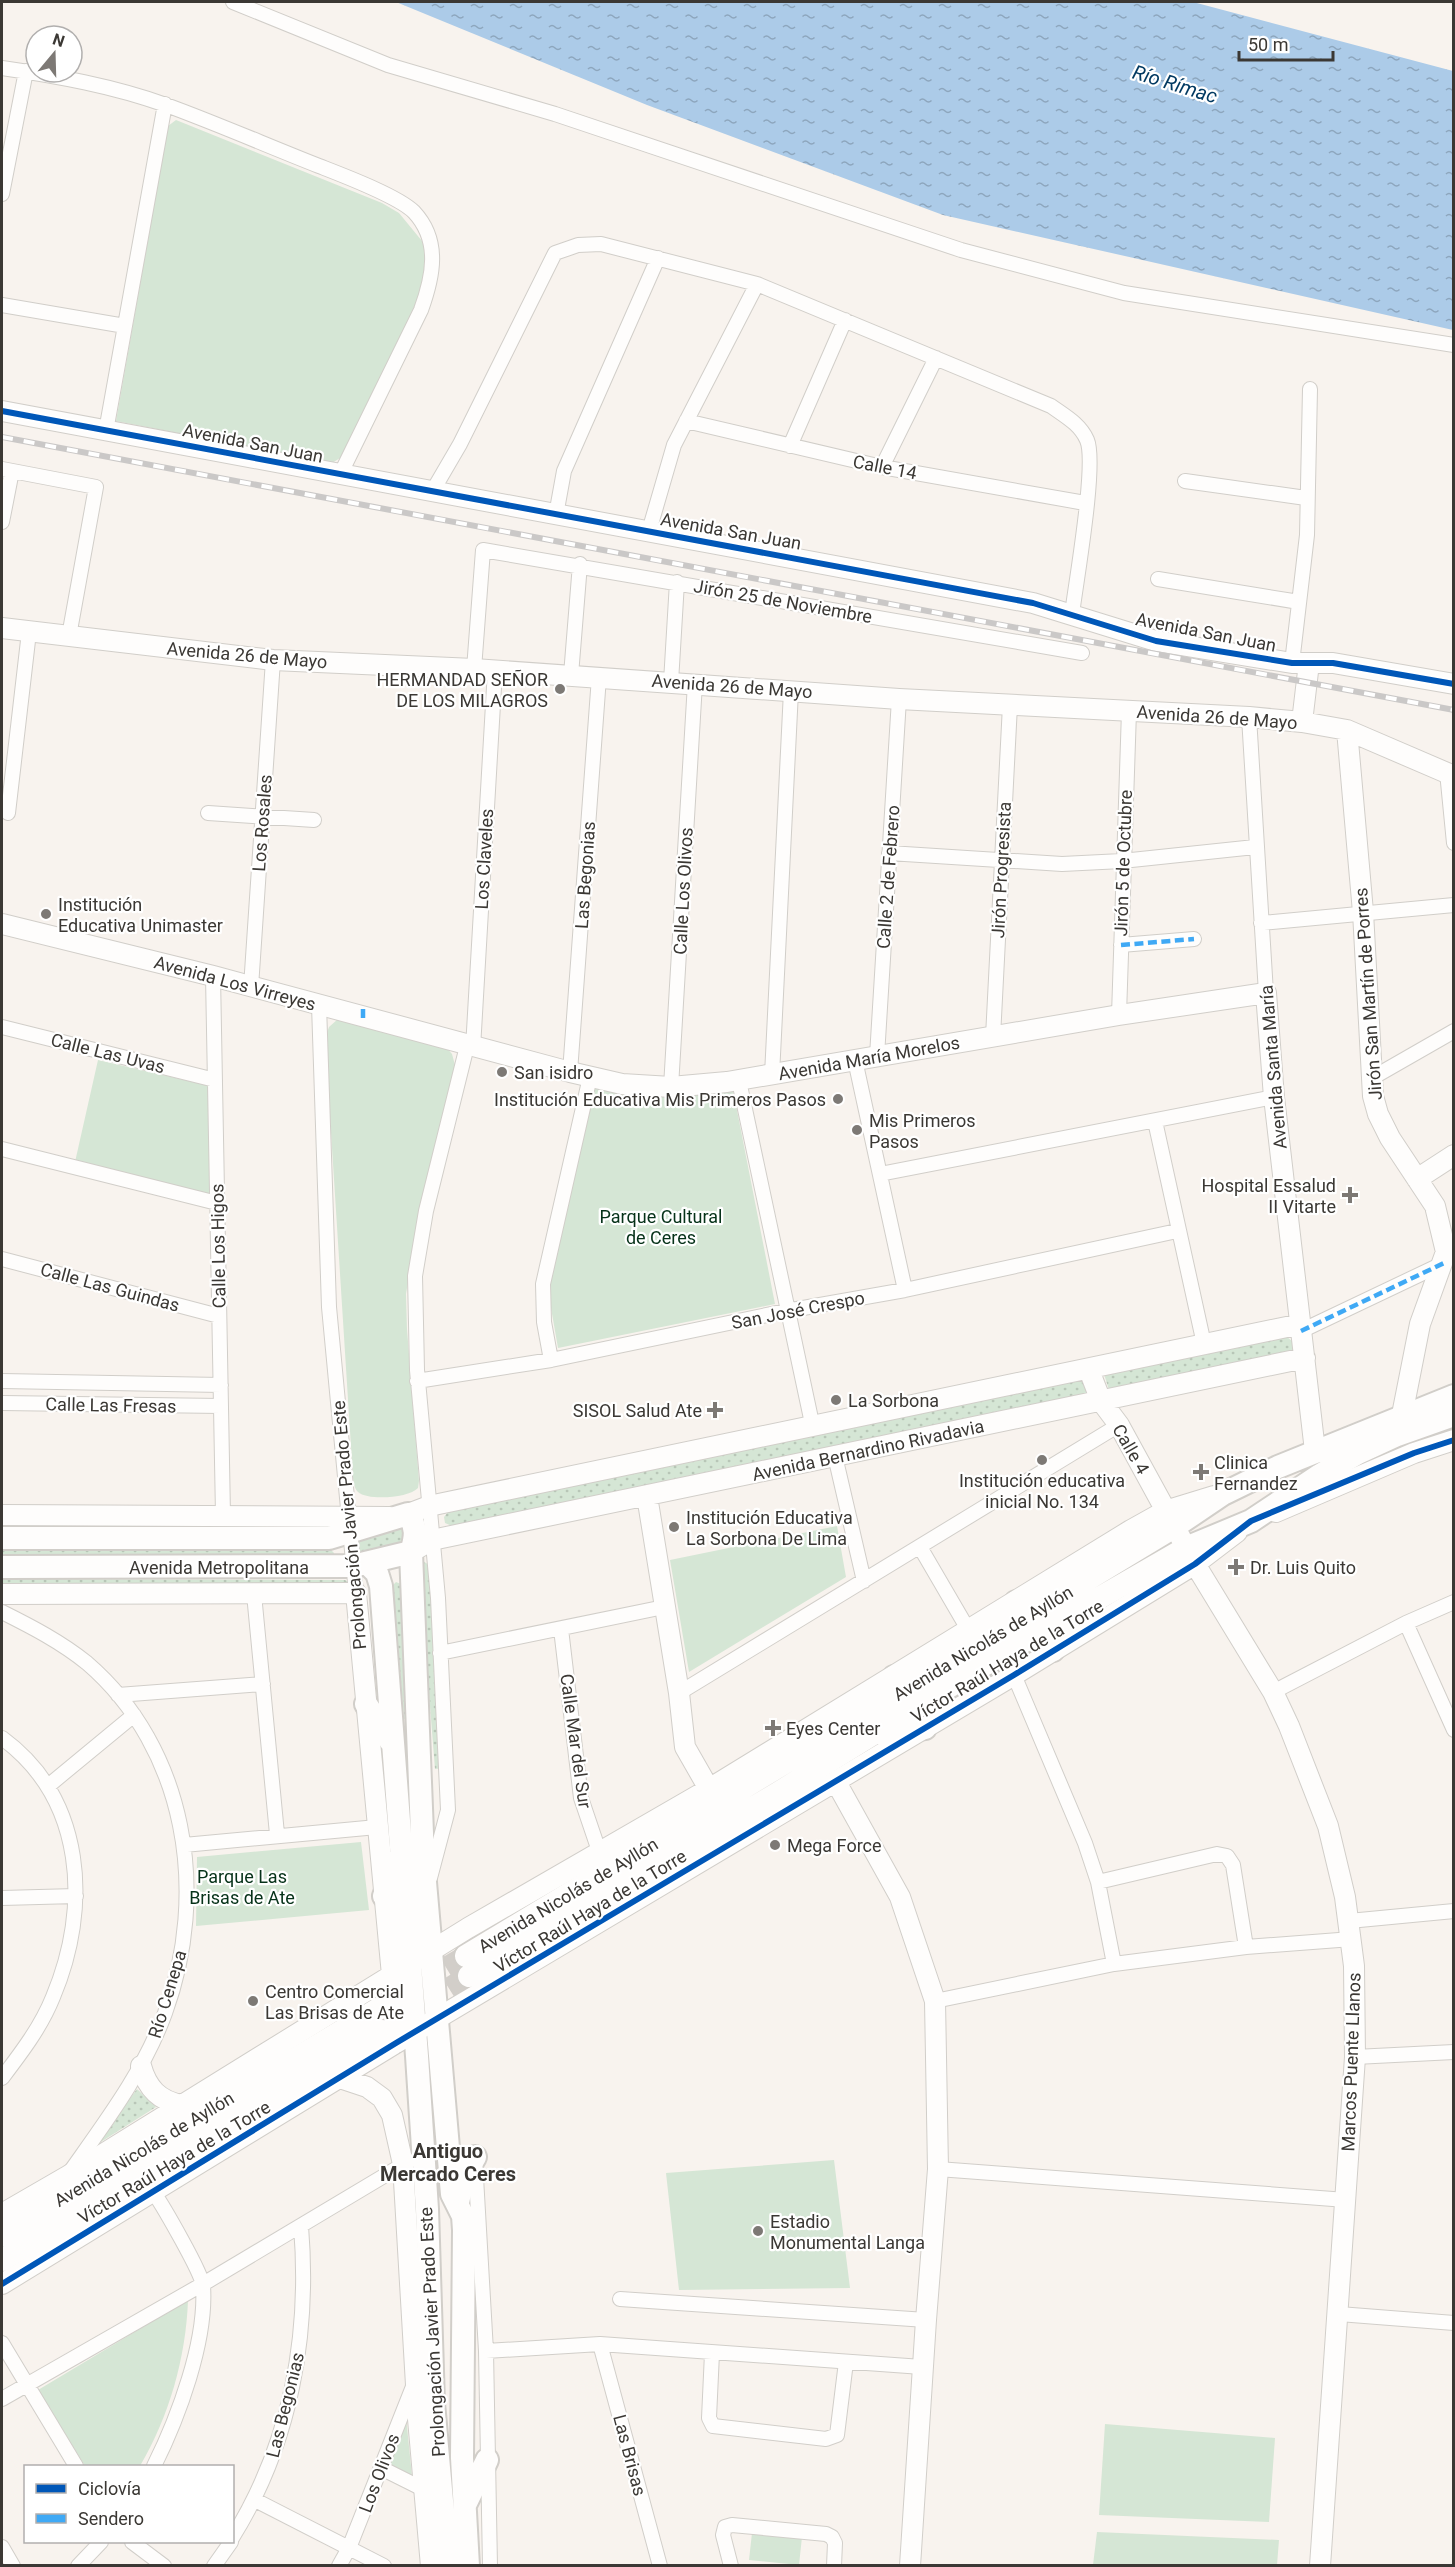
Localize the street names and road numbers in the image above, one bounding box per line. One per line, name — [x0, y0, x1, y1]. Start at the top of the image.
street label: Avenida San Juan — [181, 419, 325, 467]
street label: Calle 14 — [851, 451, 919, 483]
street label: Avenida San Juan — [659, 508, 803, 554]
street label: Jirón 25 de Noviembre — [692, 575, 874, 627]
street label: Avenida San Juan — [1134, 608, 1278, 656]
street label: Avenida 26 de Mayo — [166, 638, 328, 672]
street label: Avenida 26 de Mayo — [651, 670, 813, 702]
street label: Avenida 26 de Mayo — [1136, 701, 1298, 733]
street label: Los Rosales — [248, 774, 276, 872]
street label: Jirón 5 de Octubre — [1110, 789, 1136, 937]
street label: Jirón Progresista — [987, 801, 1015, 939]
street label: Calle 2 de Febrero — [872, 804, 904, 950]
street label: Los Claveles — [471, 808, 497, 910]
street label: Las Begonias — [571, 821, 599, 929]
street label: Calle Los Olivos — [669, 827, 697, 955]
street label: Jirón San Martín de Porres — [1350, 887, 1386, 1101]
street label: Avenida Los Virreyes — [152, 951, 318, 1015]
street label: Avenida Santa María — [1255, 984, 1291, 1150]
street label: Calle Las Uvas — [49, 1029, 167, 1077]
street label: Avenida María Morelos — [777, 1032, 961, 1084]
street label: Calle Los Higos — [206, 1183, 230, 1309]
street label: Calle Las Guindas — [38, 1258, 182, 1316]
street label: San José Crespo — [730, 1287, 866, 1333]
street label: Calle Las Fresas — [45, 1393, 177, 1417]
street label: Prolongación Javier Prado Este — [328, 1400, 370, 1650]
street label: Avenida Bernardino Rivadavia — [750, 1415, 986, 1485]
street label: Calle 4 — [1108, 1420, 1154, 1478]
street label: Avenida Metropolitana — [129, 1557, 309, 1578]
street label: Avenida Nicolás de Ayllón — [889, 1581, 1077, 1705]
street label: Víctor Raúl Haya de la Torre — [907, 1595, 1107, 1727]
street label: Calle Mar del Sur — [556, 1672, 596, 1810]
street label: Avenida Nicolás de Ayllón — [474, 1833, 662, 1957]
street label: Víctor Raúl Haya de la Torre — [490, 1845, 690, 1977]
street label: Río Cenepa — [144, 1947, 190, 2041]
street label: Marcos Puente Llanos — [1337, 1972, 1365, 2152]
street label: Avenida Nicolás de Ayllón — [50, 2087, 238, 2211]
street label: Víctor Raúl Haya de la Torre — [74, 2096, 274, 2228]
street label: Prolongación Javier Prado Este — [415, 2207, 449, 2457]
street label: Las Begonias — [262, 2350, 308, 2460]
street label: Las Brisas — [609, 2412, 651, 2498]
street label: Los Olivos — [354, 2430, 404, 2516]

